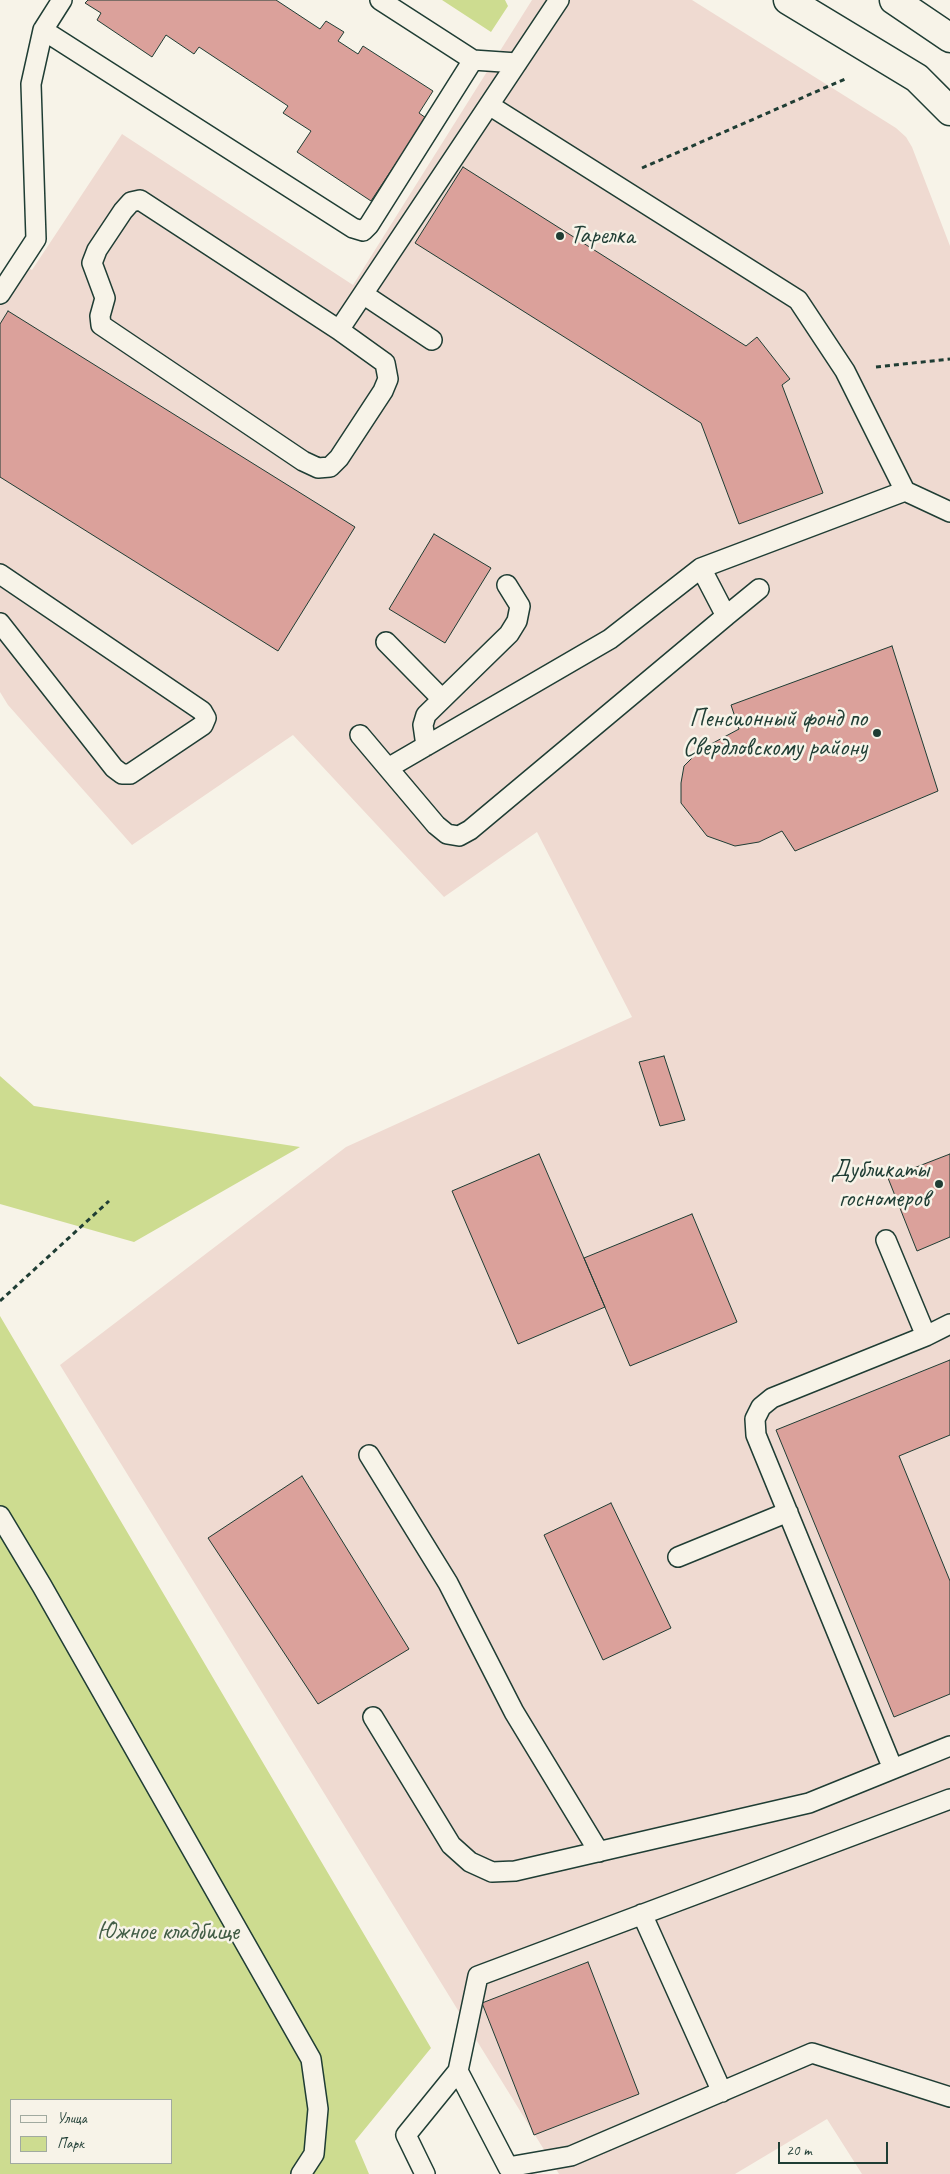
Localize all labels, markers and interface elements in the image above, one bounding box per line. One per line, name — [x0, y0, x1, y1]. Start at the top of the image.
place label: Тарелка — [570, 221, 634, 251]
marker: Тарелка — [554, 230, 566, 242]
place label: Пенсионный фонд по Свердловскому району — [683, 704, 867, 763]
marker: Пенсионный фонд по Свердловскому району — [871, 727, 883, 739]
place label: Дубликаты госномеров — [831, 1155, 929, 1214]
marker: Дубликаты госномеров — [933, 1178, 945, 1190]
park label: Южное кладбище — [97, 1917, 239, 1947]
legend — [10, 2099, 172, 2164]
text: Улица — [57, 2109, 87, 2128]
scale bar — [780, 2132, 890, 2164]
text: Парк — [57, 2134, 84, 2153]
text: 20 m — [786, 2141, 812, 2160]

